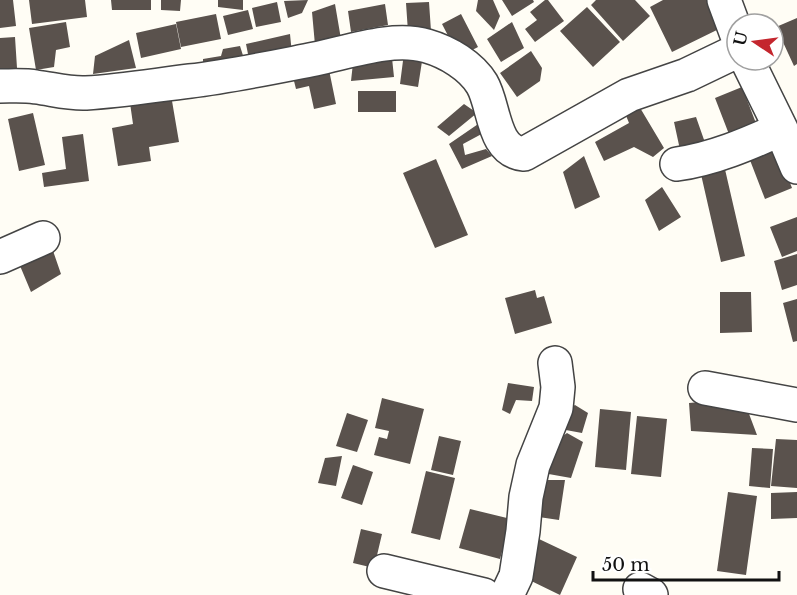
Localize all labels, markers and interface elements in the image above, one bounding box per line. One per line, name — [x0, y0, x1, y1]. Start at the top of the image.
north arrow — [725, 12, 785, 72]
text: U — [729, 30, 752, 48]
scale bar — [593, 544, 779, 582]
text: 50 m — [602, 554, 650, 576]

